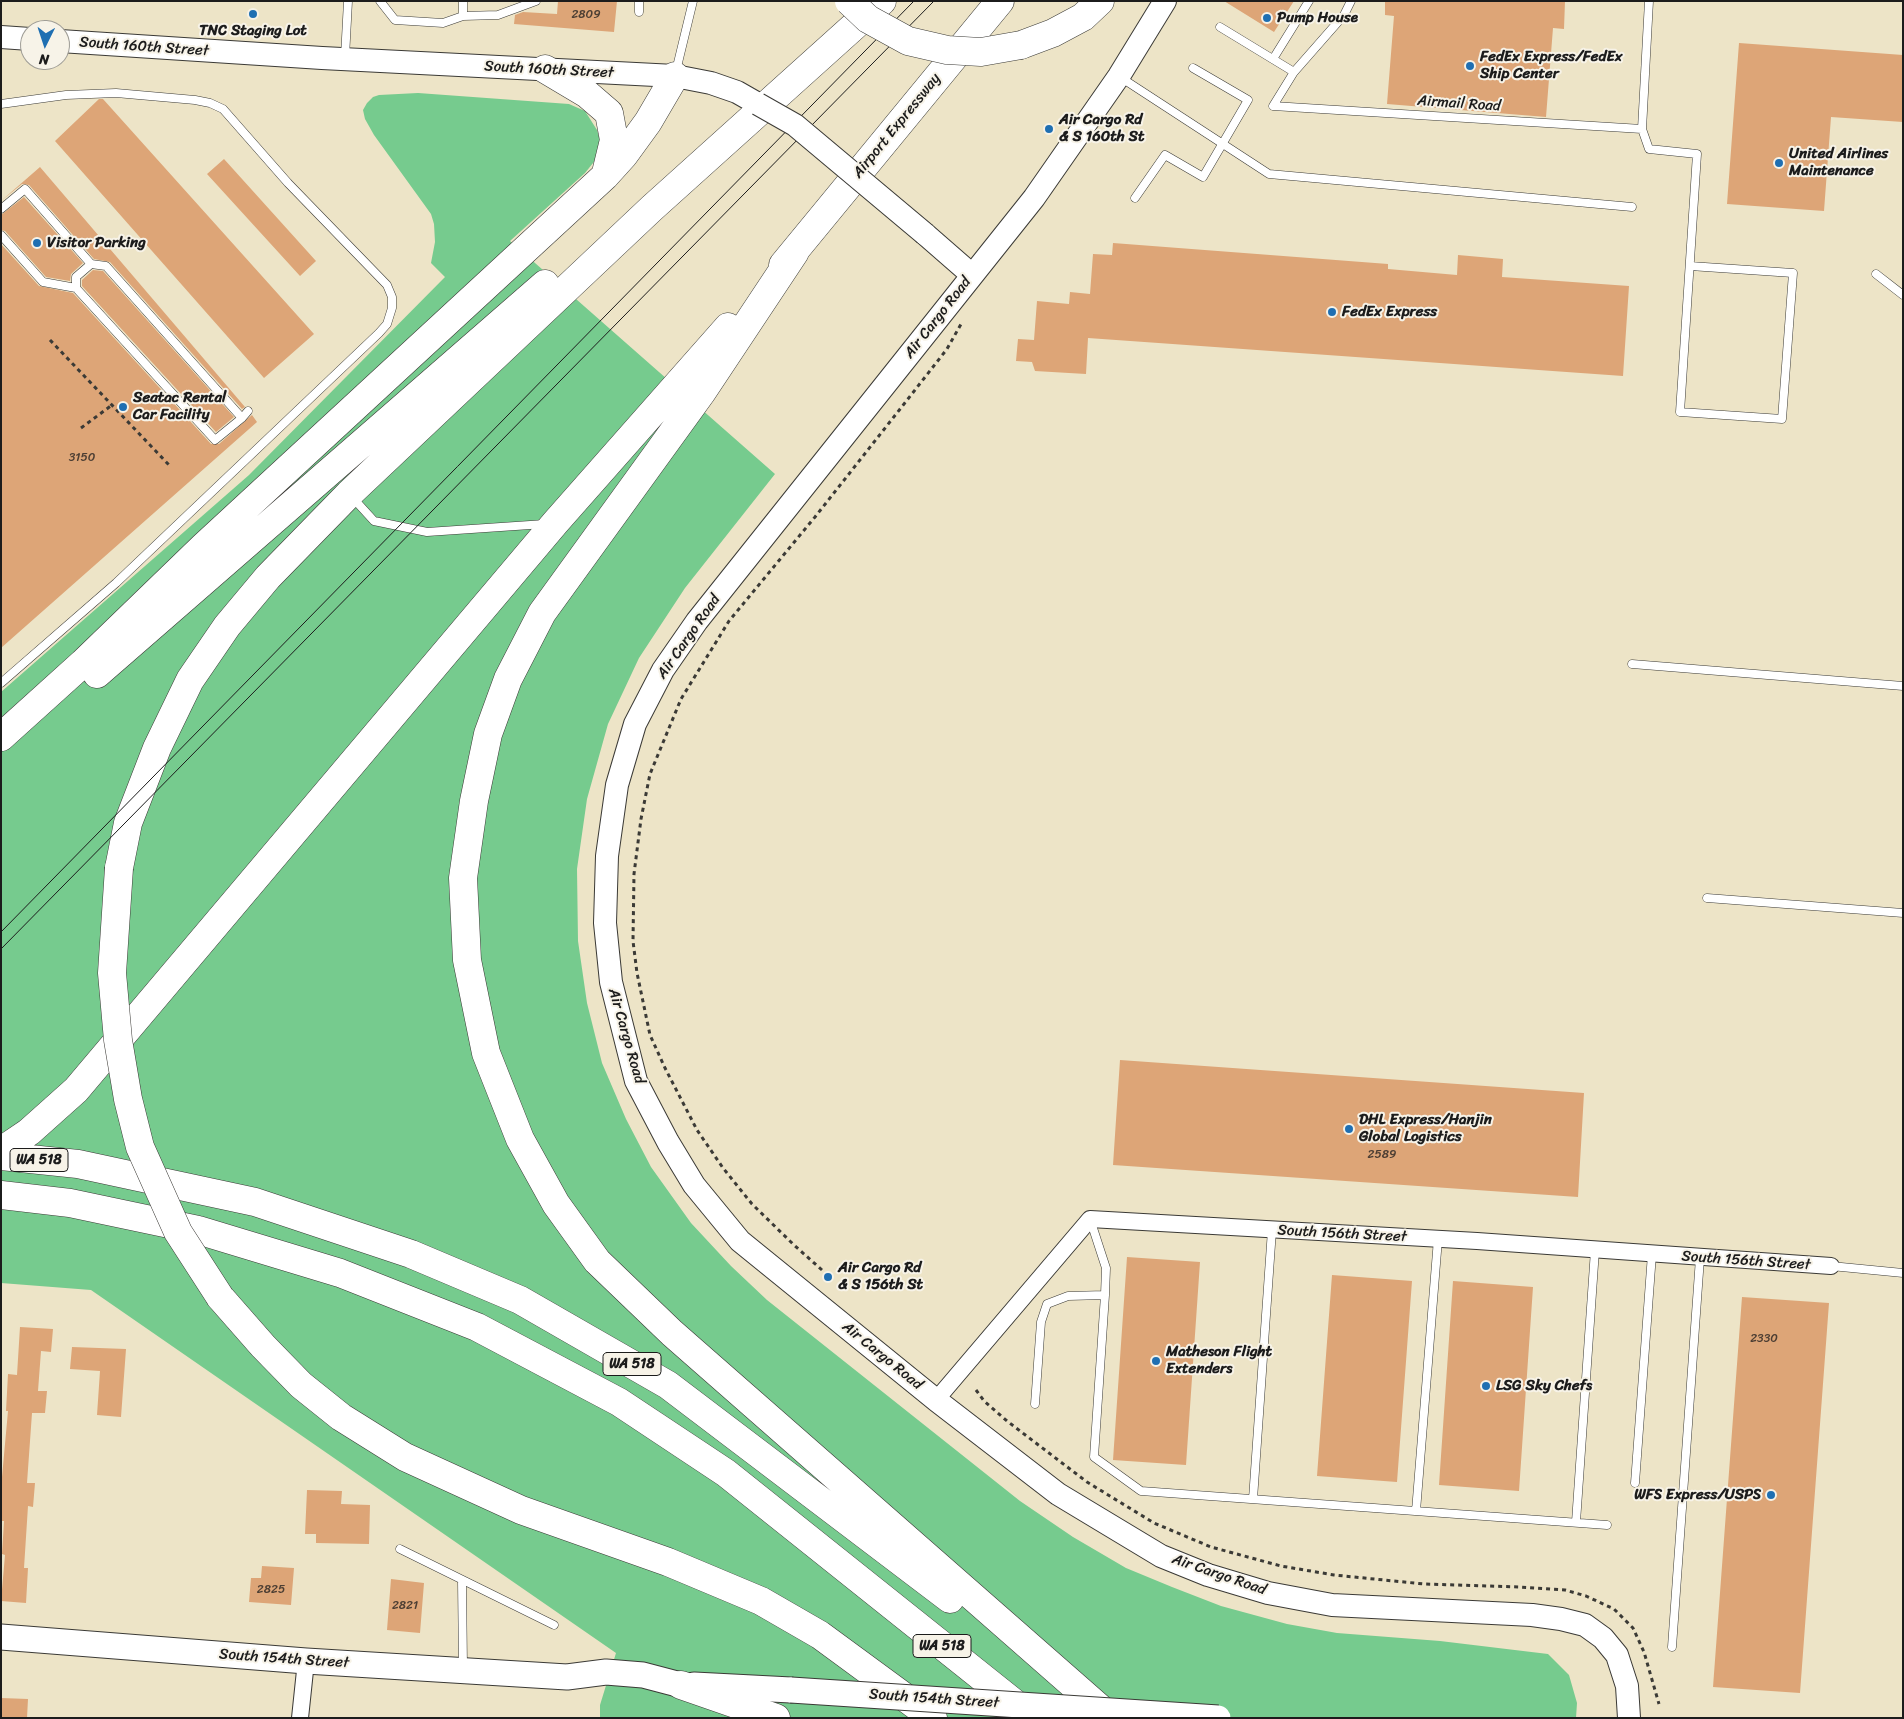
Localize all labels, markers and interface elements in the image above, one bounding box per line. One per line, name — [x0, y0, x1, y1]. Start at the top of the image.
marker: TNC Staging Lot — [247, 8, 259, 20]
house number: 2809 — [571, 8, 601, 22]
place label: Pump House — [1277, 9, 1358, 27]
marker: Pump House — [1261, 12, 1273, 24]
north arrow — [20, 20, 70, 70]
place label: TNC Staging Lot — [199, 22, 307, 40]
street label: South 160th Street — [79, 33, 209, 61]
text: N — [38, 47, 50, 72]
place label: FedEx Express/FedEx Ship Center — [1480, 48, 1622, 83]
street label: South 160th Street — [484, 58, 614, 82]
marker: FedEx Express/FedEx Ship Center — [1464, 60, 1476, 72]
street label: Airport Expressway — [849, 70, 945, 182]
street label: Airmail Road — [1417, 92, 1501, 116]
place label: Air Cargo Rd & S 160th St — [1059, 111, 1144, 146]
marker: Air Cargo Rd & S 160th St — [1043, 123, 1055, 135]
place label: United Airlines Maintenance — [1789, 145, 1888, 180]
marker: United Airlines Maintenance — [1773, 157, 1785, 169]
place label: Visitor Parking — [47, 234, 146, 252]
marker: Visitor Parking — [31, 237, 43, 249]
street label: Air Cargo Road — [901, 274, 975, 362]
place label: FedEx Express — [1342, 303, 1437, 321]
marker: FedEx Express — [1326, 306, 1338, 318]
place label: Seatac Rental Car Facility — [133, 389, 226, 424]
marker: Seatac Rental Car Facility — [117, 401, 129, 413]
house number: 3150 — [69, 451, 95, 465]
street label: Air Cargo Road — [653, 592, 725, 682]
street label: Air Cargo Road — [604, 986, 648, 1086]
place label: DHL Express/Hanjin Global Logistics — [1359, 1111, 1492, 1146]
marker: DHL Express/Hanjin Global Logistics — [1343, 1123, 1355, 1135]
road number: WA 518 — [10, 1148, 68, 1172]
house number: 2589 — [1368, 1148, 1396, 1162]
street label: South 156th Street — [1277, 1222, 1407, 1246]
street label: South 156th Street — [1681, 1248, 1811, 1274]
place label: Air Cargo Rd & S 156th St — [838, 1259, 923, 1294]
marker: Air Cargo Rd & S 156th St — [822, 1271, 834, 1283]
street label: Air Cargo Road — [838, 1318, 926, 1394]
house number: 2330 — [1750, 1332, 1778, 1346]
place label: Matheson Flight Extenders — [1166, 1343, 1272, 1378]
road number: WA 518 — [603, 1352, 661, 1376]
marker: Matheson Flight Extenders — [1150, 1355, 1162, 1367]
place label: LSG Sky Chefs — [1496, 1377, 1592, 1395]
marker: LSG Sky Chefs — [1480, 1380, 1492, 1392]
place label: WFS Express/USPS — [1634, 1486, 1761, 1504]
marker: WFS Express/USPS — [1765, 1489, 1777, 1501]
street label: Air Cargo Road — [1170, 1550, 1268, 1600]
house number: 2825 — [257, 1583, 285, 1597]
house number: 2821 — [392, 1599, 418, 1613]
road number: WA 518 — [913, 1634, 971, 1658]
street label: South 154th Street — [218, 1645, 350, 1673]
street label: South 154th Street — [868, 1685, 1000, 1713]

